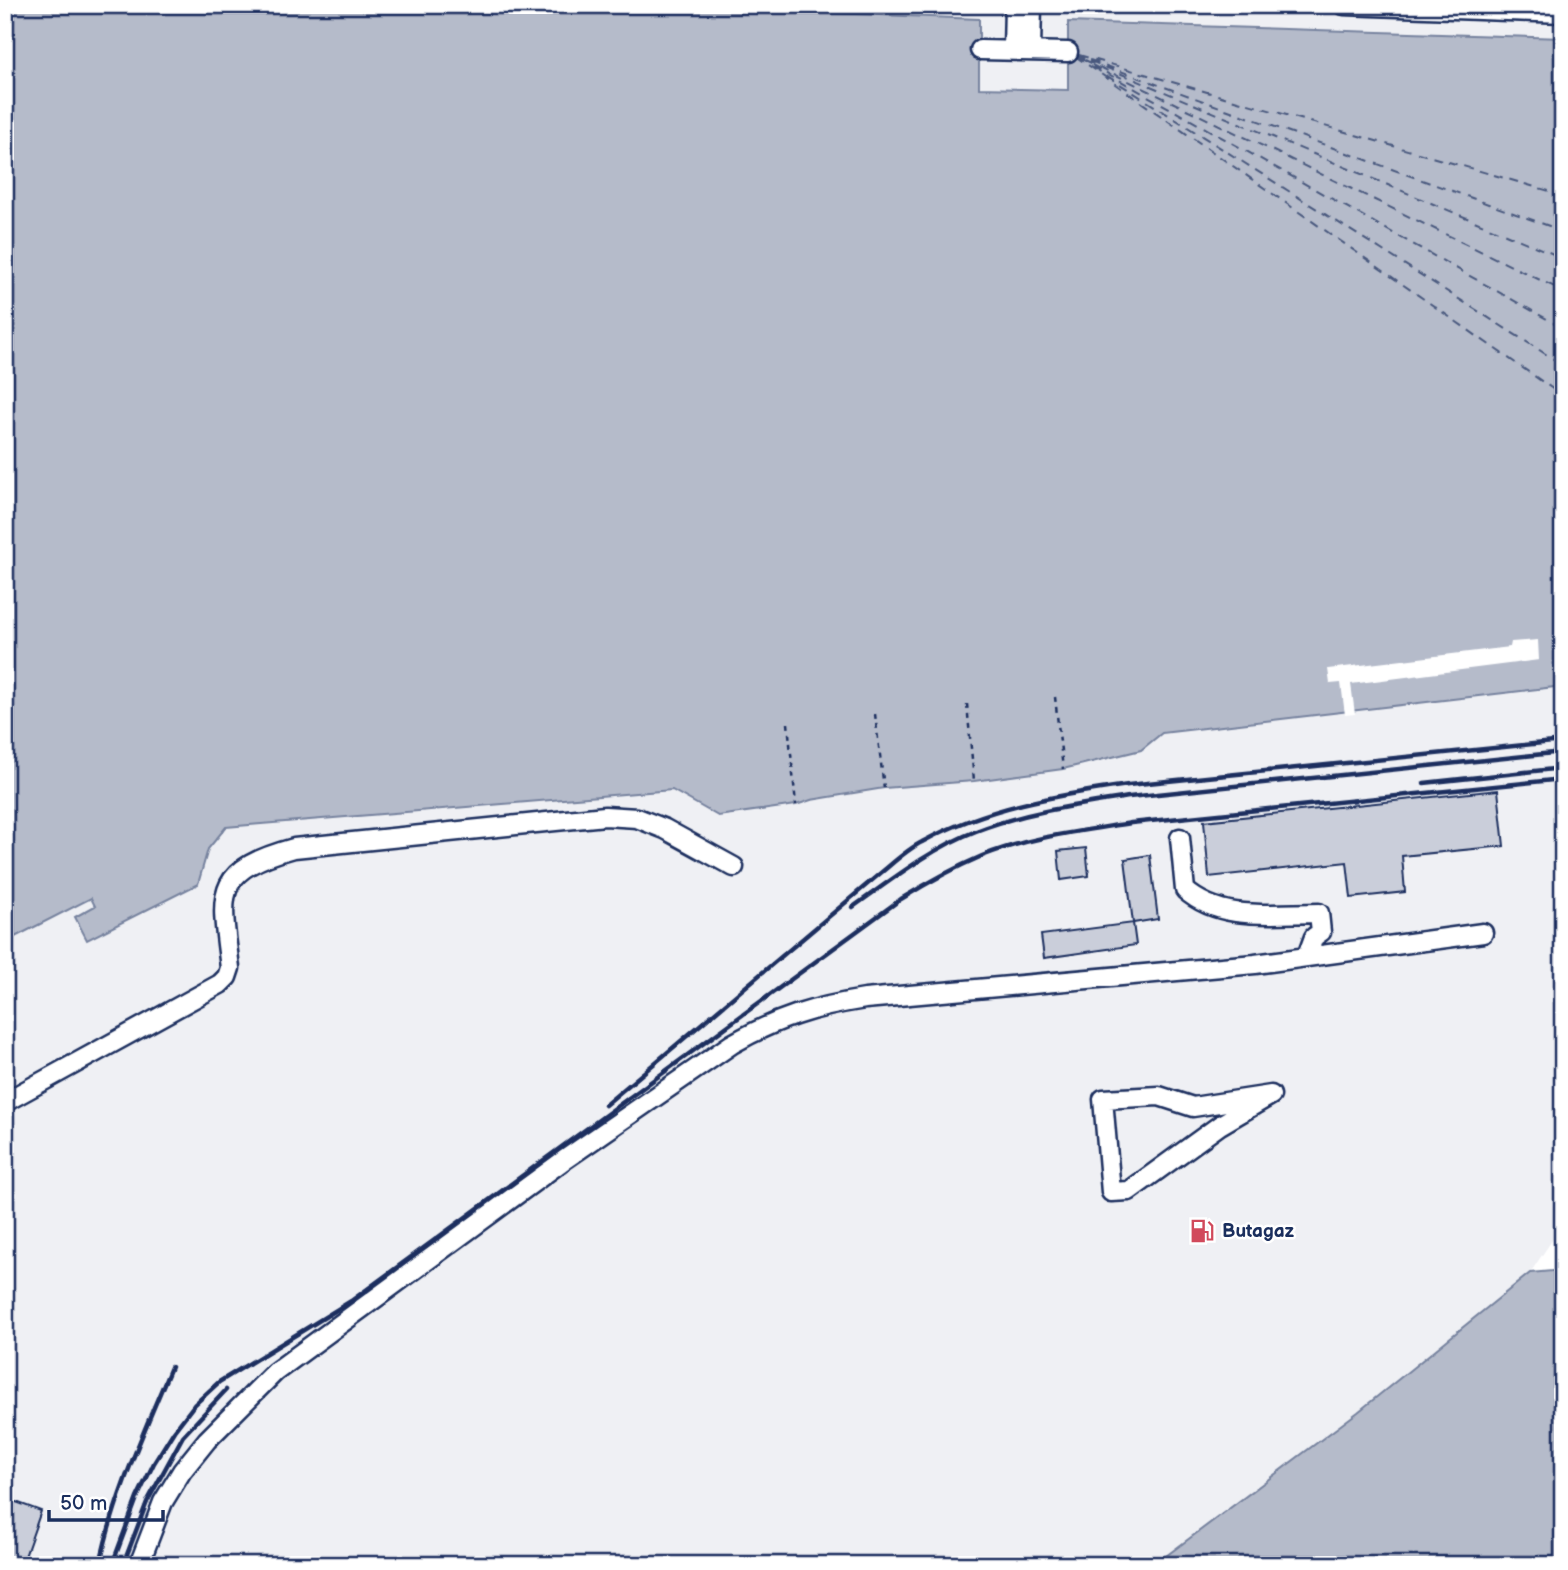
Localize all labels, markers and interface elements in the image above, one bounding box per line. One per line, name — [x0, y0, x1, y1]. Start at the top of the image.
fuel station icon: Butagaz — [1188, 1217, 1216, 1245]
place label: Butagaz — [1222, 1220, 1295, 1243]
scale bar — [49, 1479, 163, 1523]
text: 50 m — [60, 1491, 107, 1516]

